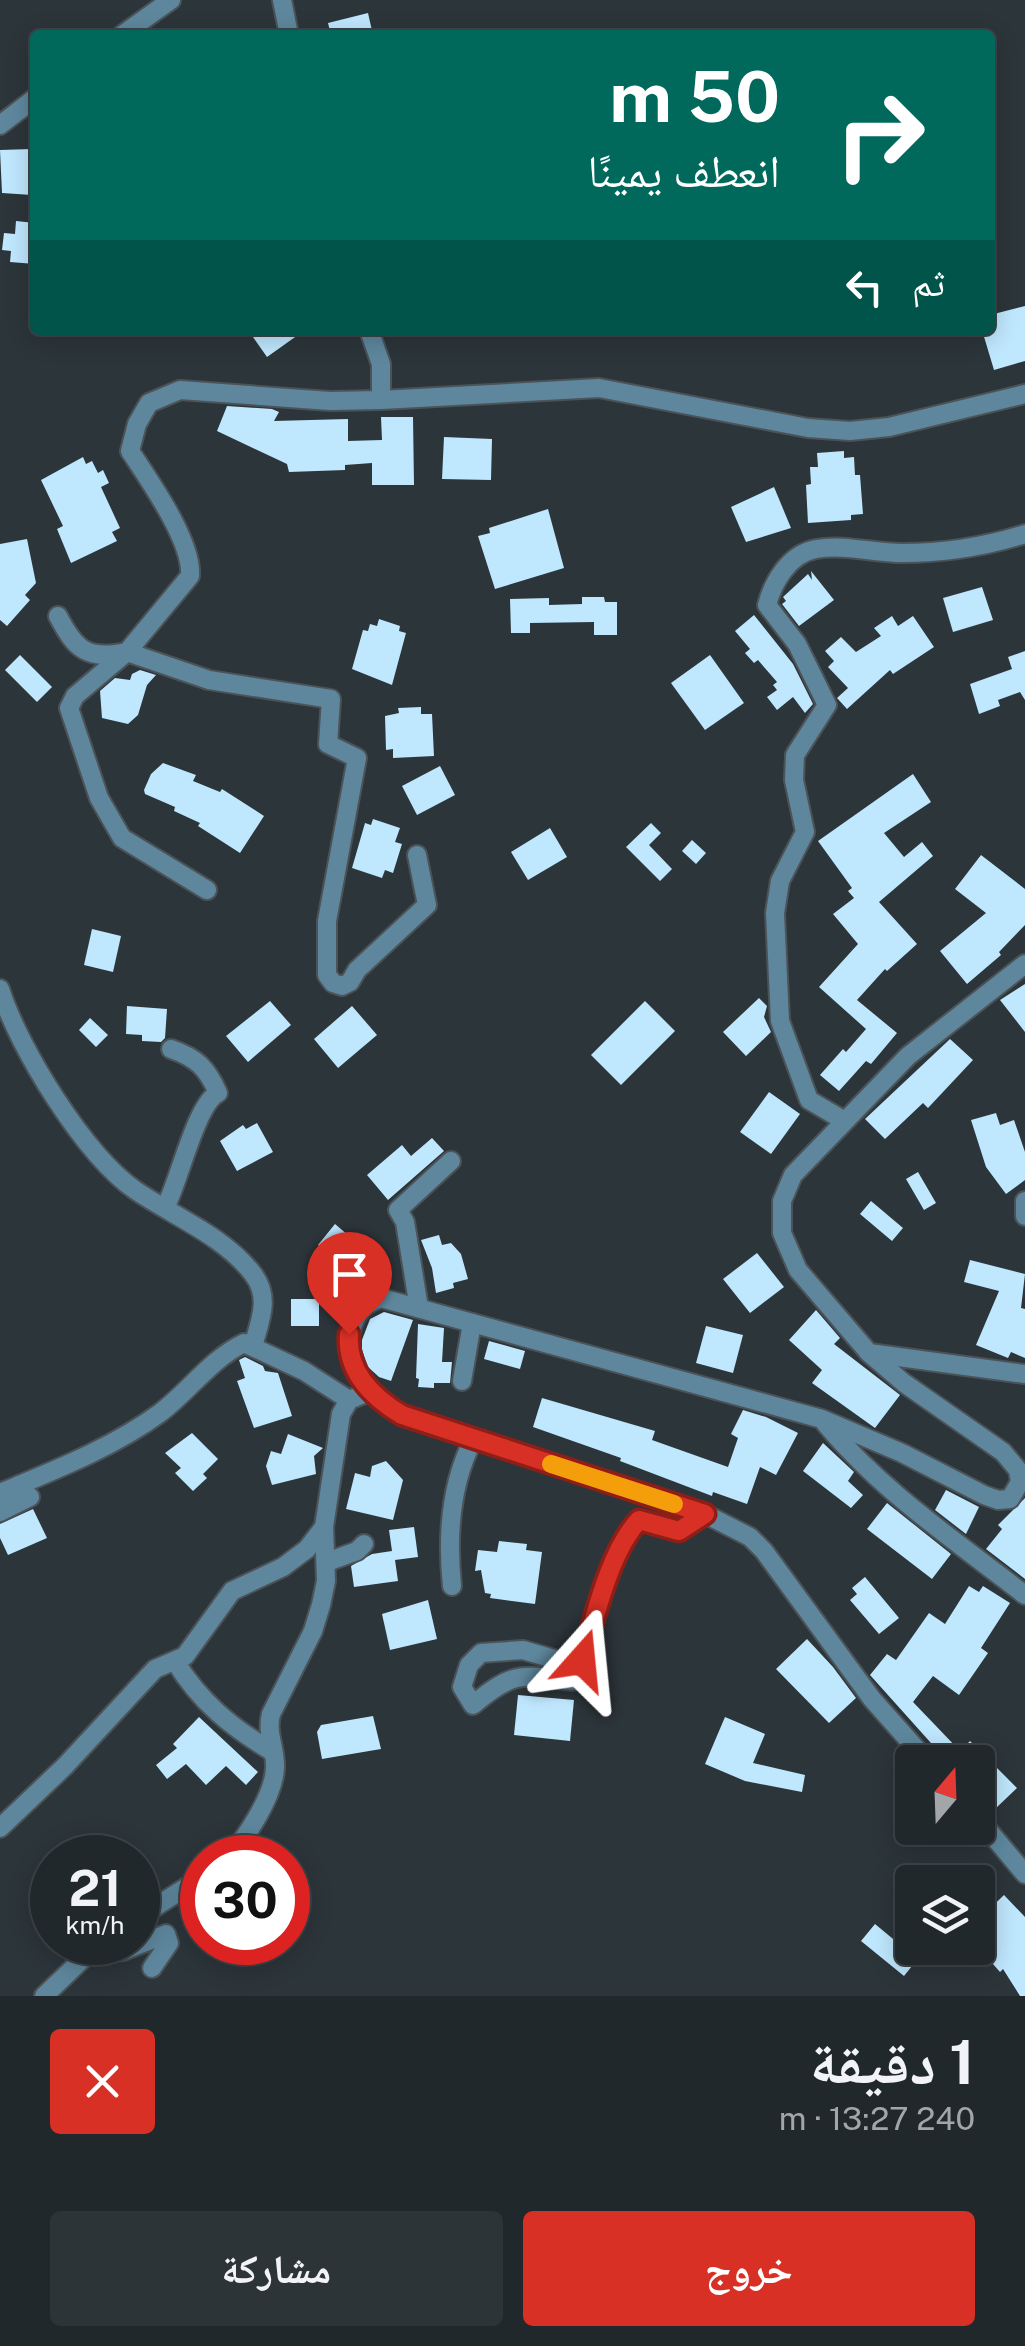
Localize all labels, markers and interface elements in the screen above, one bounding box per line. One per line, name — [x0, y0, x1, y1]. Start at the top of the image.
text: 50 m — [609, 55, 780, 138]
icon: right — [815, 70, 945, 200]
text: انعطف يمينًا — [588, 144, 780, 197]
icon: left — [837, 260, 892, 315]
text: ثم — [912, 260, 945, 305]
pin — [307, 1232, 392, 1335]
icon: arrive — [322, 1247, 377, 1302]
position arrow — [530, 1608, 634, 1712]
north arrow — [895, 1745, 995, 1845]
map controls — [895, 1745, 995, 1965]
speed limit sign: 30 — [180, 1835, 310, 1965]
text: 21 — [68, 1858, 122, 1917]
button: layers — [895, 1865, 995, 1965]
text: km/h — [66, 1910, 124, 1940]
text: 1 دقيقة — [810, 2027, 975, 2098]
button: close — [50, 2029, 155, 2134]
text: 240 m · 13:27 — [779, 2100, 975, 2137]
button: مشاركة — [50, 2211, 503, 2326]
button: خروج — [523, 2211, 975, 2326]

